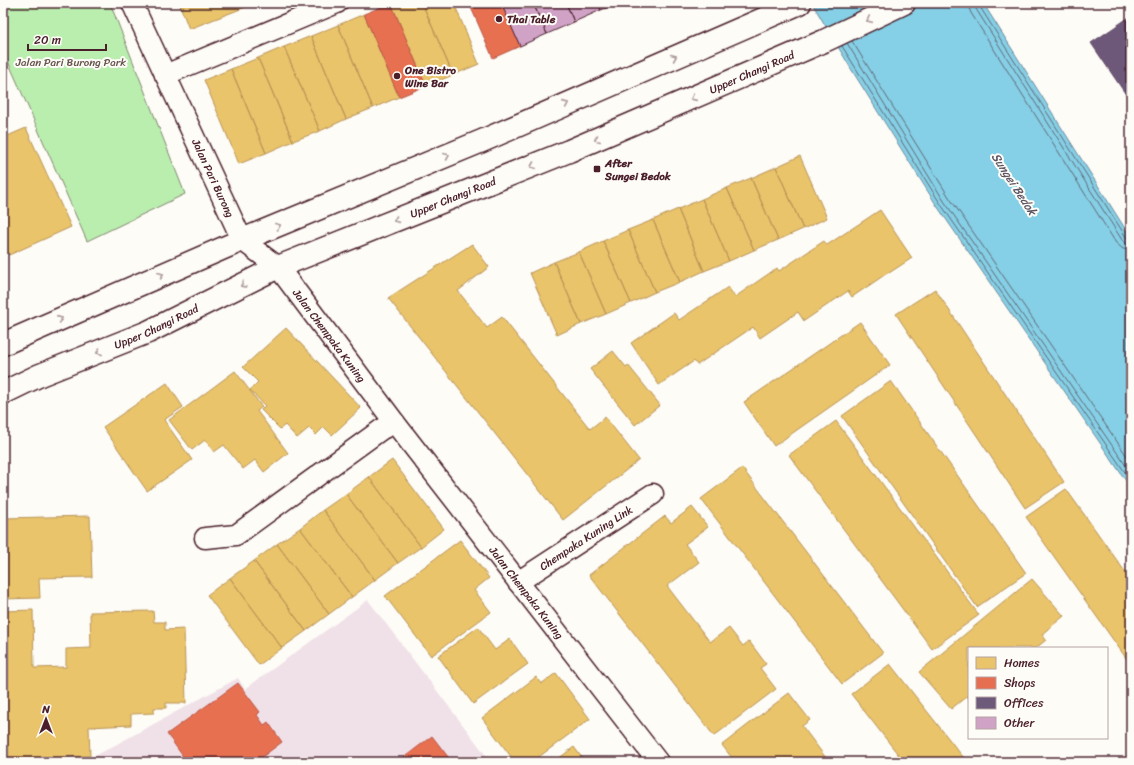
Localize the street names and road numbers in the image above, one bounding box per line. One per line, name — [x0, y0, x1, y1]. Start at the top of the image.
street label: Upper Changi Road — [706, 45, 799, 99]
street label: Jalan Pari Burong — [186, 135, 240, 221]
street label: Upper Changi Road — [407, 172, 500, 223]
street label: Jalan Chempaka Kuning — [287, 284, 371, 387]
street label: Upper Changi Road — [111, 299, 203, 355]
street label: Chempaka Kuning Link — [536, 501, 637, 576]
street label: Jalan Chempaka Kuning — [483, 542, 569, 644]

